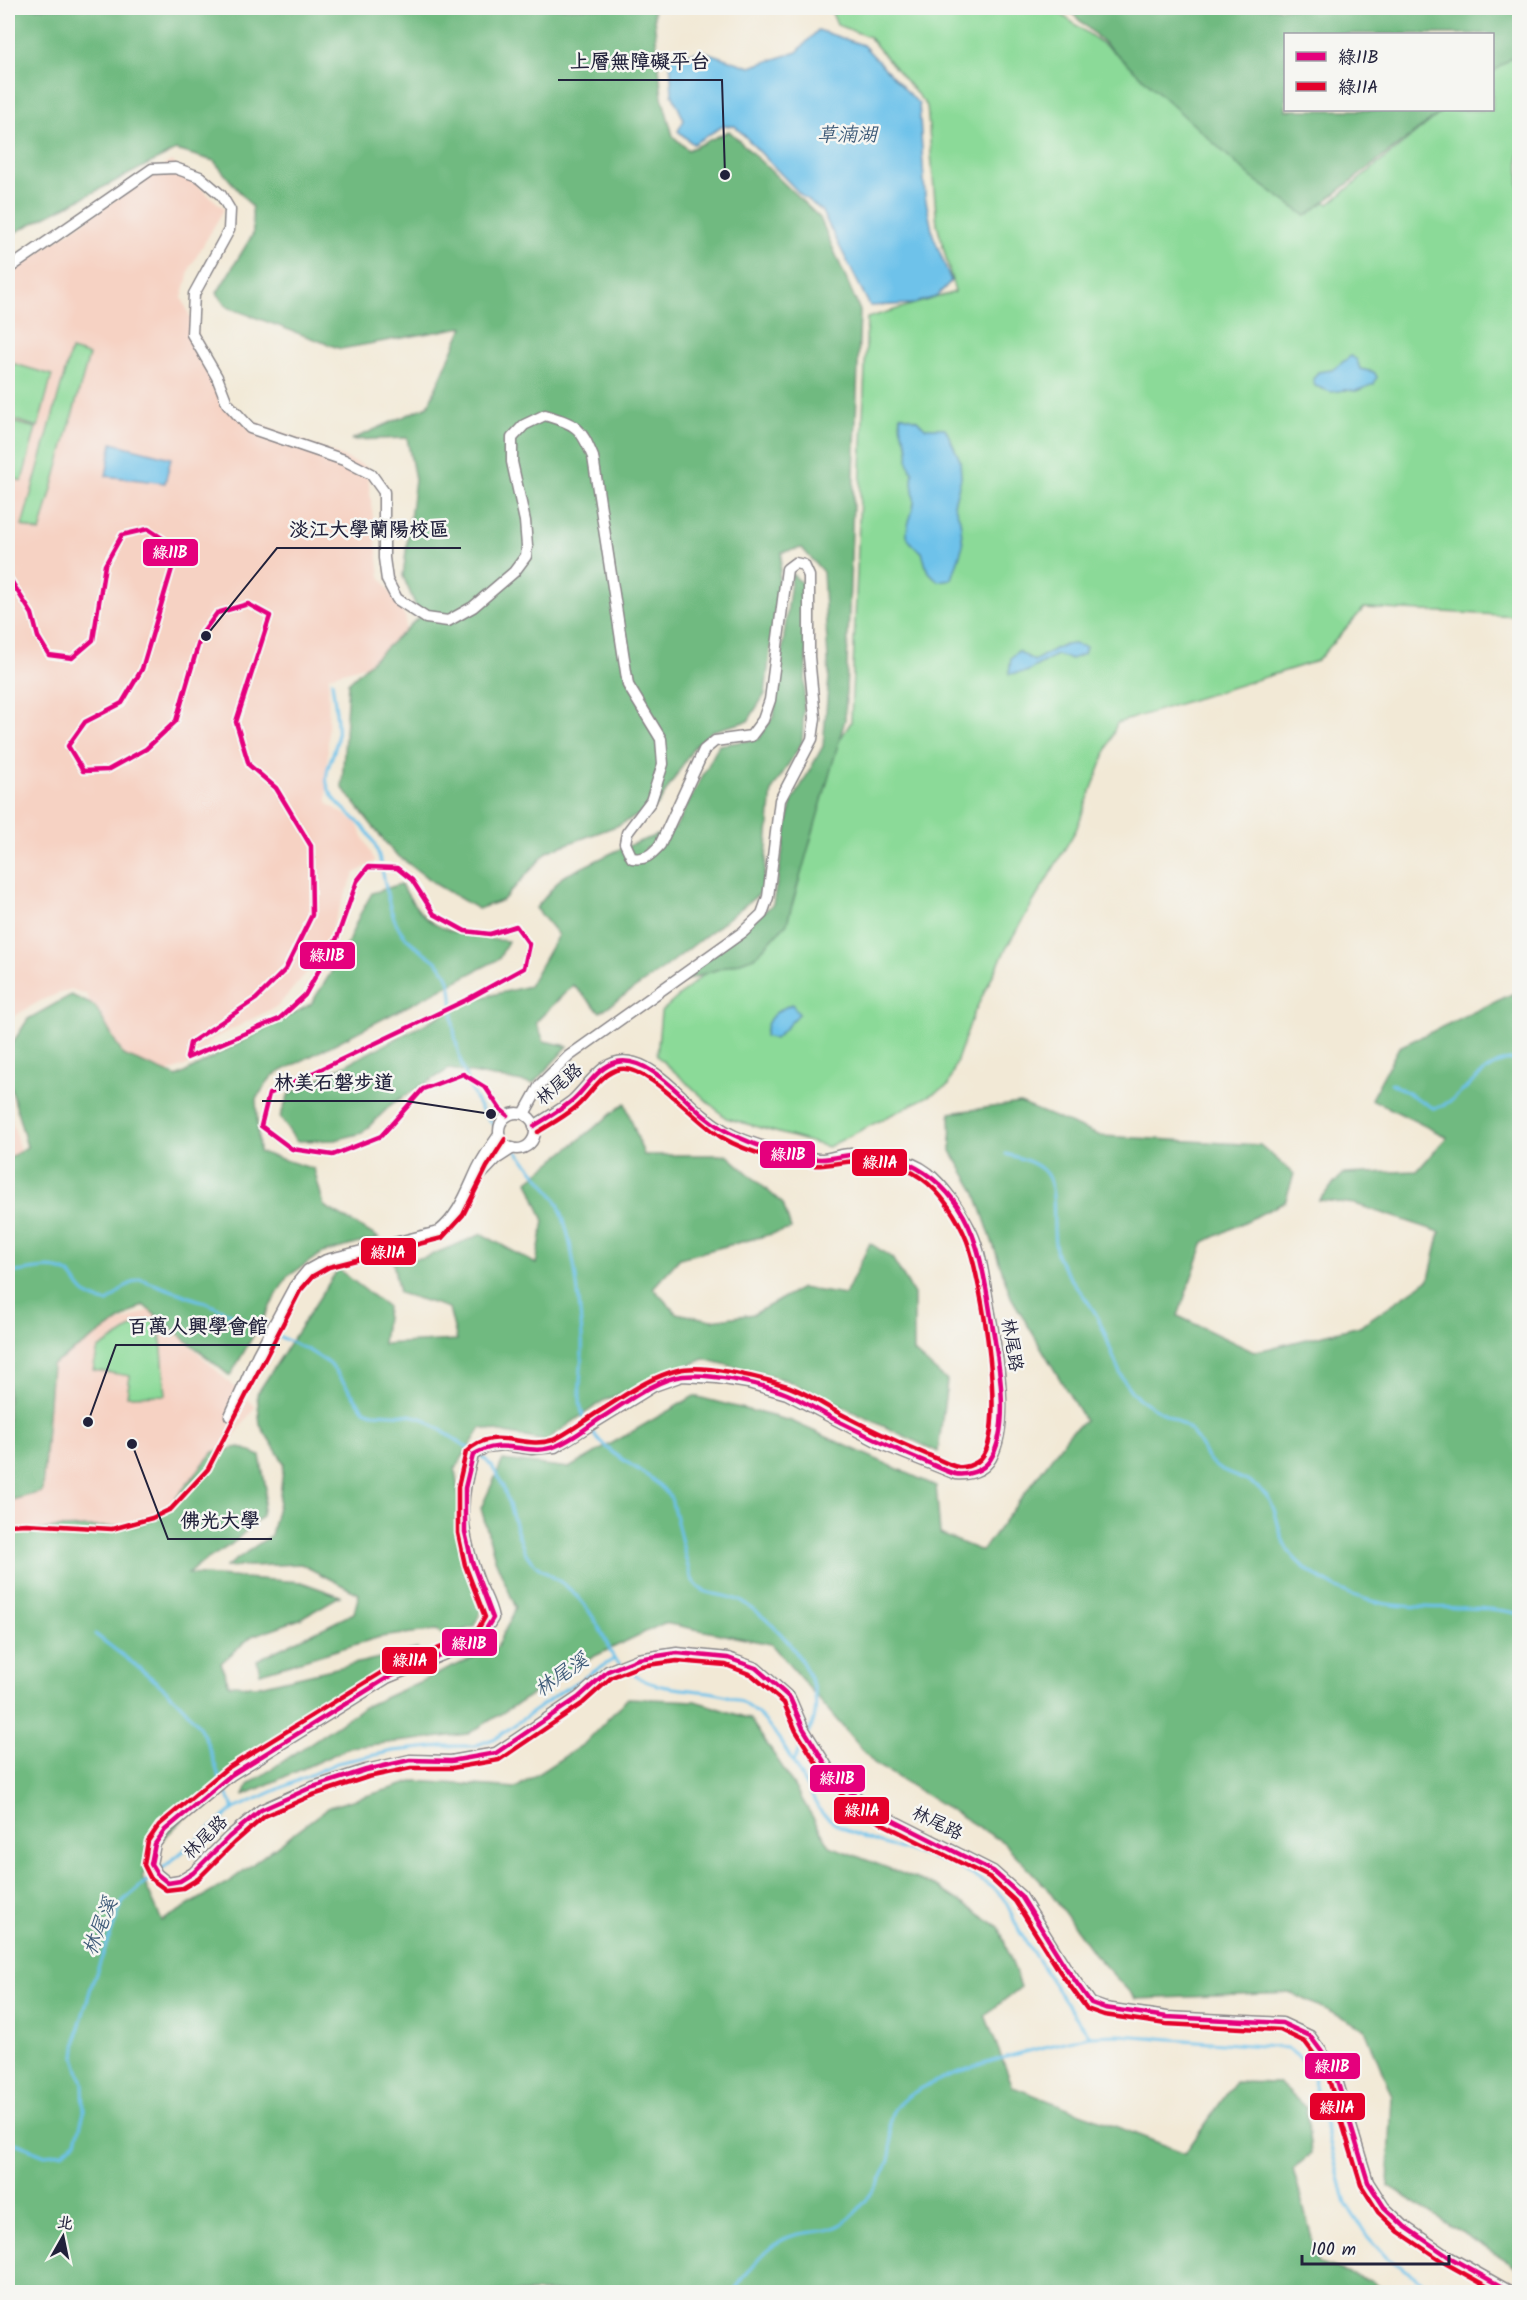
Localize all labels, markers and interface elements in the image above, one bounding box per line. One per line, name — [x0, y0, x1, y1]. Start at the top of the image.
legend — [1284, 33, 1494, 111]
callout: 上層無障礙平台 — [558, 42, 722, 80]
text: 綠11B — [1338, 44, 1379, 73]
text: 上層無障礙平台 — [570, 47, 710, 79]
text: 綠11A — [1338, 74, 1378, 103]
water label: 草湳湖 — [817, 120, 879, 152]
callout: 淡江大學蘭陽校區 — [277, 510, 461, 548]
text: 淡江大學蘭陽校區 — [289, 515, 449, 547]
line badge: 綠11B — [142, 538, 199, 567]
text: 綠11B — [152, 541, 188, 566]
line badge: 綠11B — [299, 941, 356, 970]
text: 綠11B — [309, 944, 345, 969]
street label: 林尾路 — [530, 1057, 590, 1113]
callout: 林美石磐步道 — [262, 1063, 406, 1101]
text: 林美石磐步道 — [274, 1068, 394, 1100]
line badge: 綠11B — [759, 1140, 816, 1169]
text: 綠11B — [770, 1143, 806, 1168]
line badge: 綠11A — [851, 1148, 908, 1177]
text: 綠11A — [862, 1151, 898, 1176]
line badge: 綠11A — [360, 1237, 417, 1266]
text: 綠11A — [370, 1241, 406, 1266]
callout: 百萬人興學會館 — [116, 1307, 280, 1345]
text: 百萬人興學會館 — [128, 1312, 268, 1344]
street label: 林尾路 — [992, 1316, 1030, 1374]
callout: 佛光大學 — [168, 1501, 272, 1539]
text: 佛光大學 — [180, 1506, 260, 1538]
line badge: 綠11B — [441, 1628, 498, 1657]
text: 綠11B — [451, 1632, 487, 1657]
water label: 林尾溪 — [528, 1645, 597, 1706]
line badge: 綠11A — [381, 1646, 438, 1675]
text: 綠11A — [392, 1649, 428, 1674]
line badge: 綠11B — [809, 1764, 866, 1793]
text: 綠11B — [819, 1767, 855, 1792]
line badge: 綠11A — [833, 1796, 890, 1825]
text: 綠11A — [844, 1799, 880, 1824]
street label: 林尾路 — [906, 1799, 968, 1849]
street label: 林尾路 — [177, 1809, 235, 1867]
water label: 林尾溪 — [75, 1892, 127, 1961]
line badge: 綠11B — [1304, 2052, 1361, 2080]
text: 綠11B — [1314, 2055, 1350, 2080]
line badge: 綠11A — [1309, 2092, 1366, 2121]
text: 綠11A — [1319, 2096, 1355, 2121]
north arrow — [33, 2207, 93, 2267]
text: 北 — [55, 2210, 75, 2237]
scale bar — [1302, 2228, 1449, 2266]
text: 100 m — [1311, 2236, 1356, 2265]

